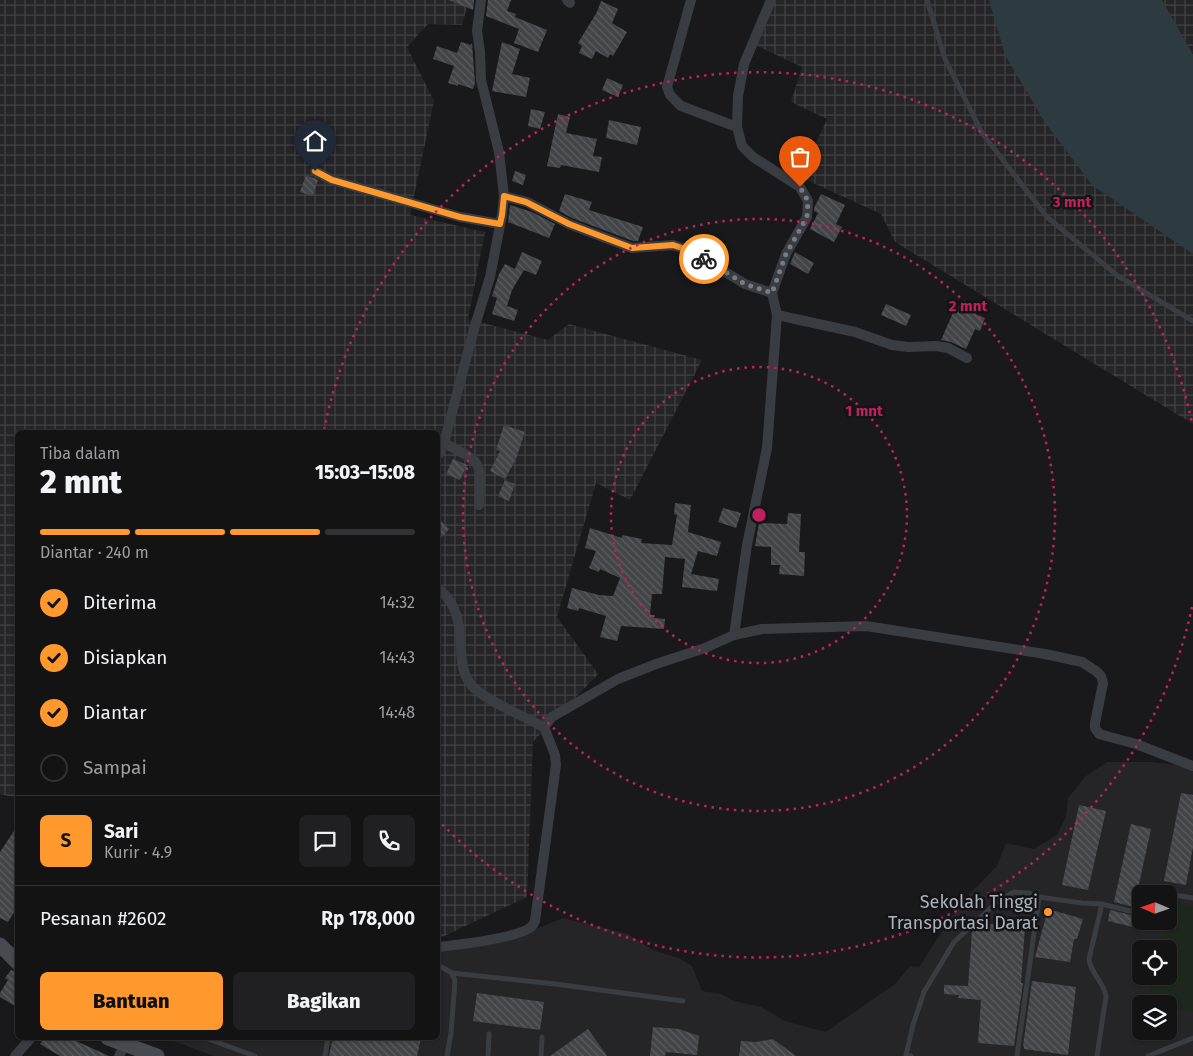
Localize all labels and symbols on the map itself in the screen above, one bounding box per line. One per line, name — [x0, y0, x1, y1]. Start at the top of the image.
pin — [294, 120, 336, 171]
pin — [779, 136, 821, 187]
text: 3 mnt — [1052, 193, 1091, 211]
courier — [679, 234, 729, 284]
text: 2 mnt — [949, 297, 987, 315]
text: 1 mnt — [845, 402, 883, 420]
centre of rings — [750, 506, 768, 524]
north arrow — [1132, 885, 1178, 930]
place label: Sekolah Tinggi Transportasi Darat — [888, 891, 1038, 934]
marker: Sekolah Tinggi Transportasi Darat — [1042, 906, 1054, 918]

